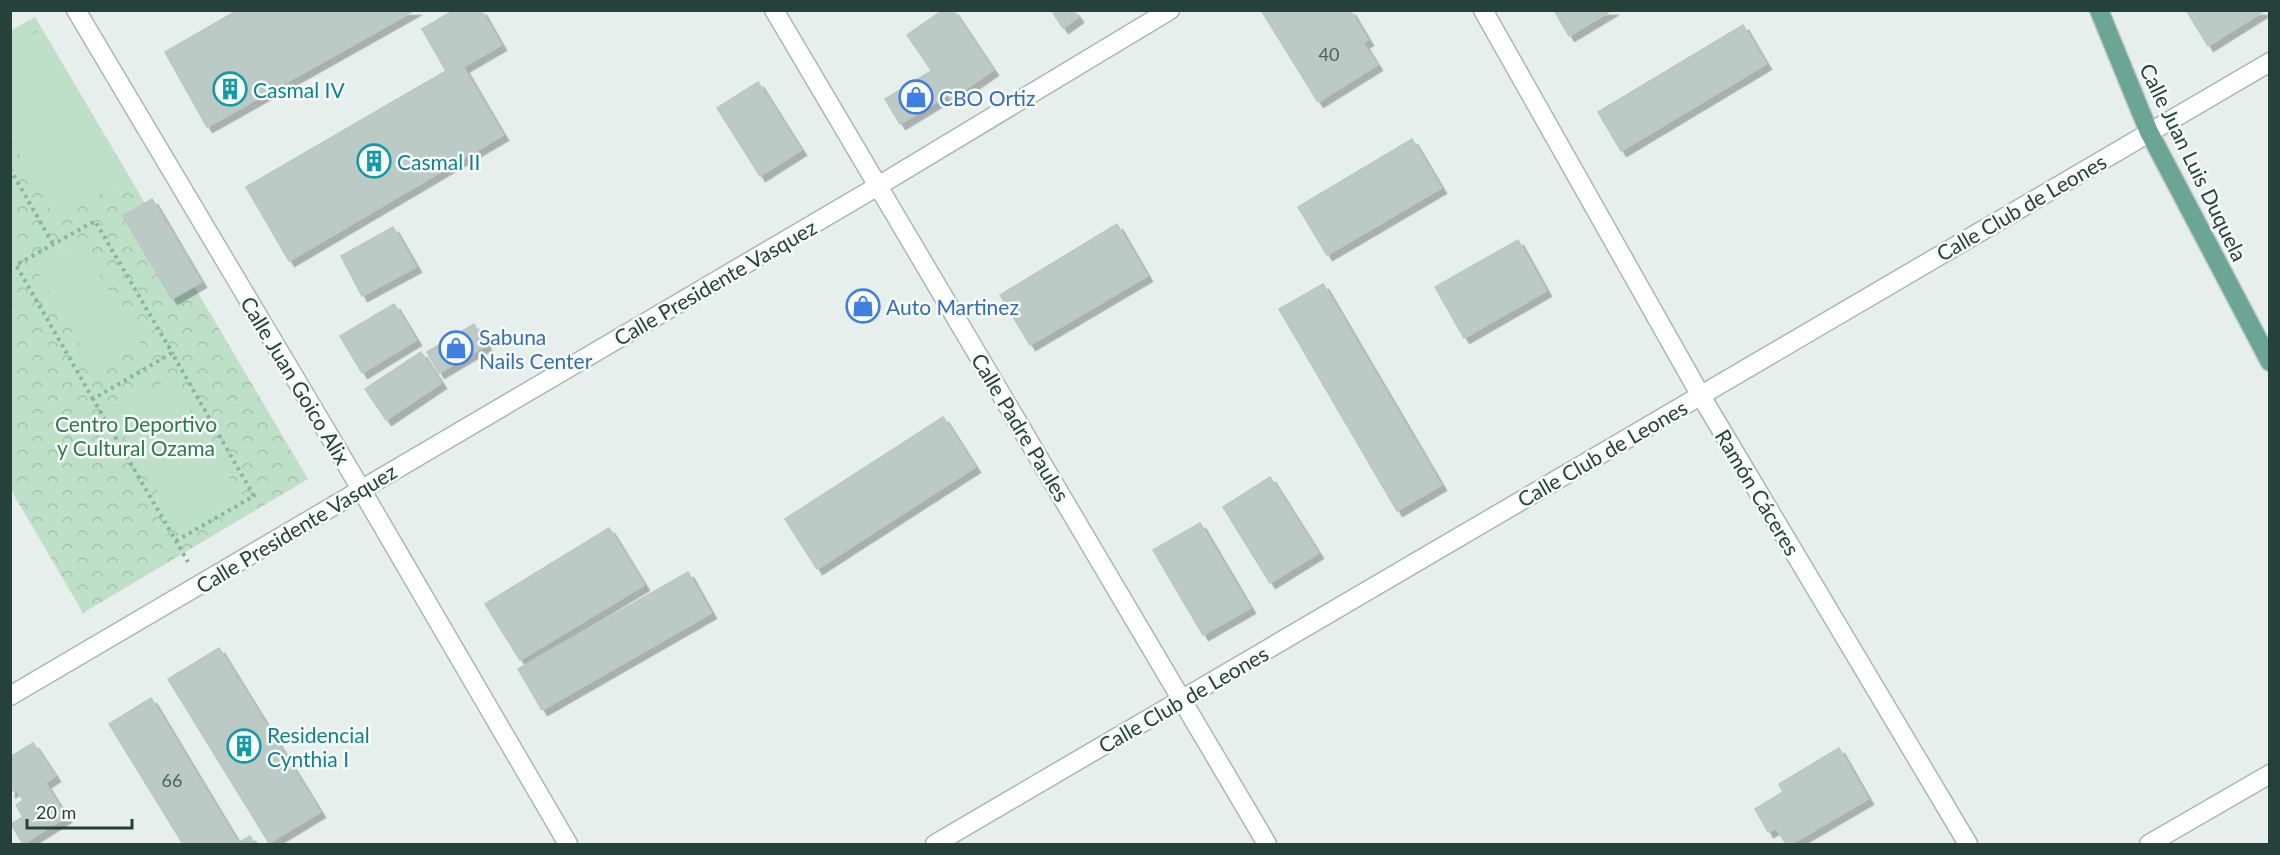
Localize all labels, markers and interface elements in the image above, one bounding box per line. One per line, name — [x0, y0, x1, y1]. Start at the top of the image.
house number: 40 — [1319, 43, 1339, 65]
street label: Calle Juan Luis Duquela — [2135, 59, 2253, 265]
building icon: Casmal IV — [212, 71, 248, 107]
place label: Casmal IV — [253, 77, 345, 102]
shop icon: CBO Ortiz — [898, 79, 934, 115]
place label: CBO Ortiz — [939, 85, 1035, 110]
building icon: Casmal II — [356, 143, 392, 179]
street label: Calle Club de Leones — [1932, 148, 2110, 266]
place label: Casmal II — [397, 149, 480, 174]
street label: Calle Presidente Vasquez — [609, 214, 821, 350]
shop icon: Auto Martinez — [845, 288, 881, 324]
street label: Calle Juan Goico Alix — [236, 292, 356, 469]
place label: Auto Martinez — [886, 294, 1019, 319]
place label: Sabuna Nails Center — [479, 324, 593, 373]
shop icon: Sabuna Nails Center — [438, 330, 474, 366]
street label: Calle Padre Paules — [967, 348, 1075, 506]
street label: Calle Club de Leones — [1513, 394, 1691, 512]
park label: Centro Deportivo y Cultural Ozama — [55, 411, 217, 460]
street label: Ramón Cáceres — [1711, 424, 1805, 560]
street label: Calle Presidente Vasquez — [191, 458, 401, 598]
street label: Calle Club de Leones — [1094, 640, 1272, 758]
place label: Residencial Cynthia I — [267, 722, 370, 771]
building icon: Residencial Cynthia I — [226, 728, 262, 764]
house number: 66 — [162, 769, 182, 791]
scale bar — [27, 792, 132, 830]
text: 20 m — [36, 801, 76, 823]

